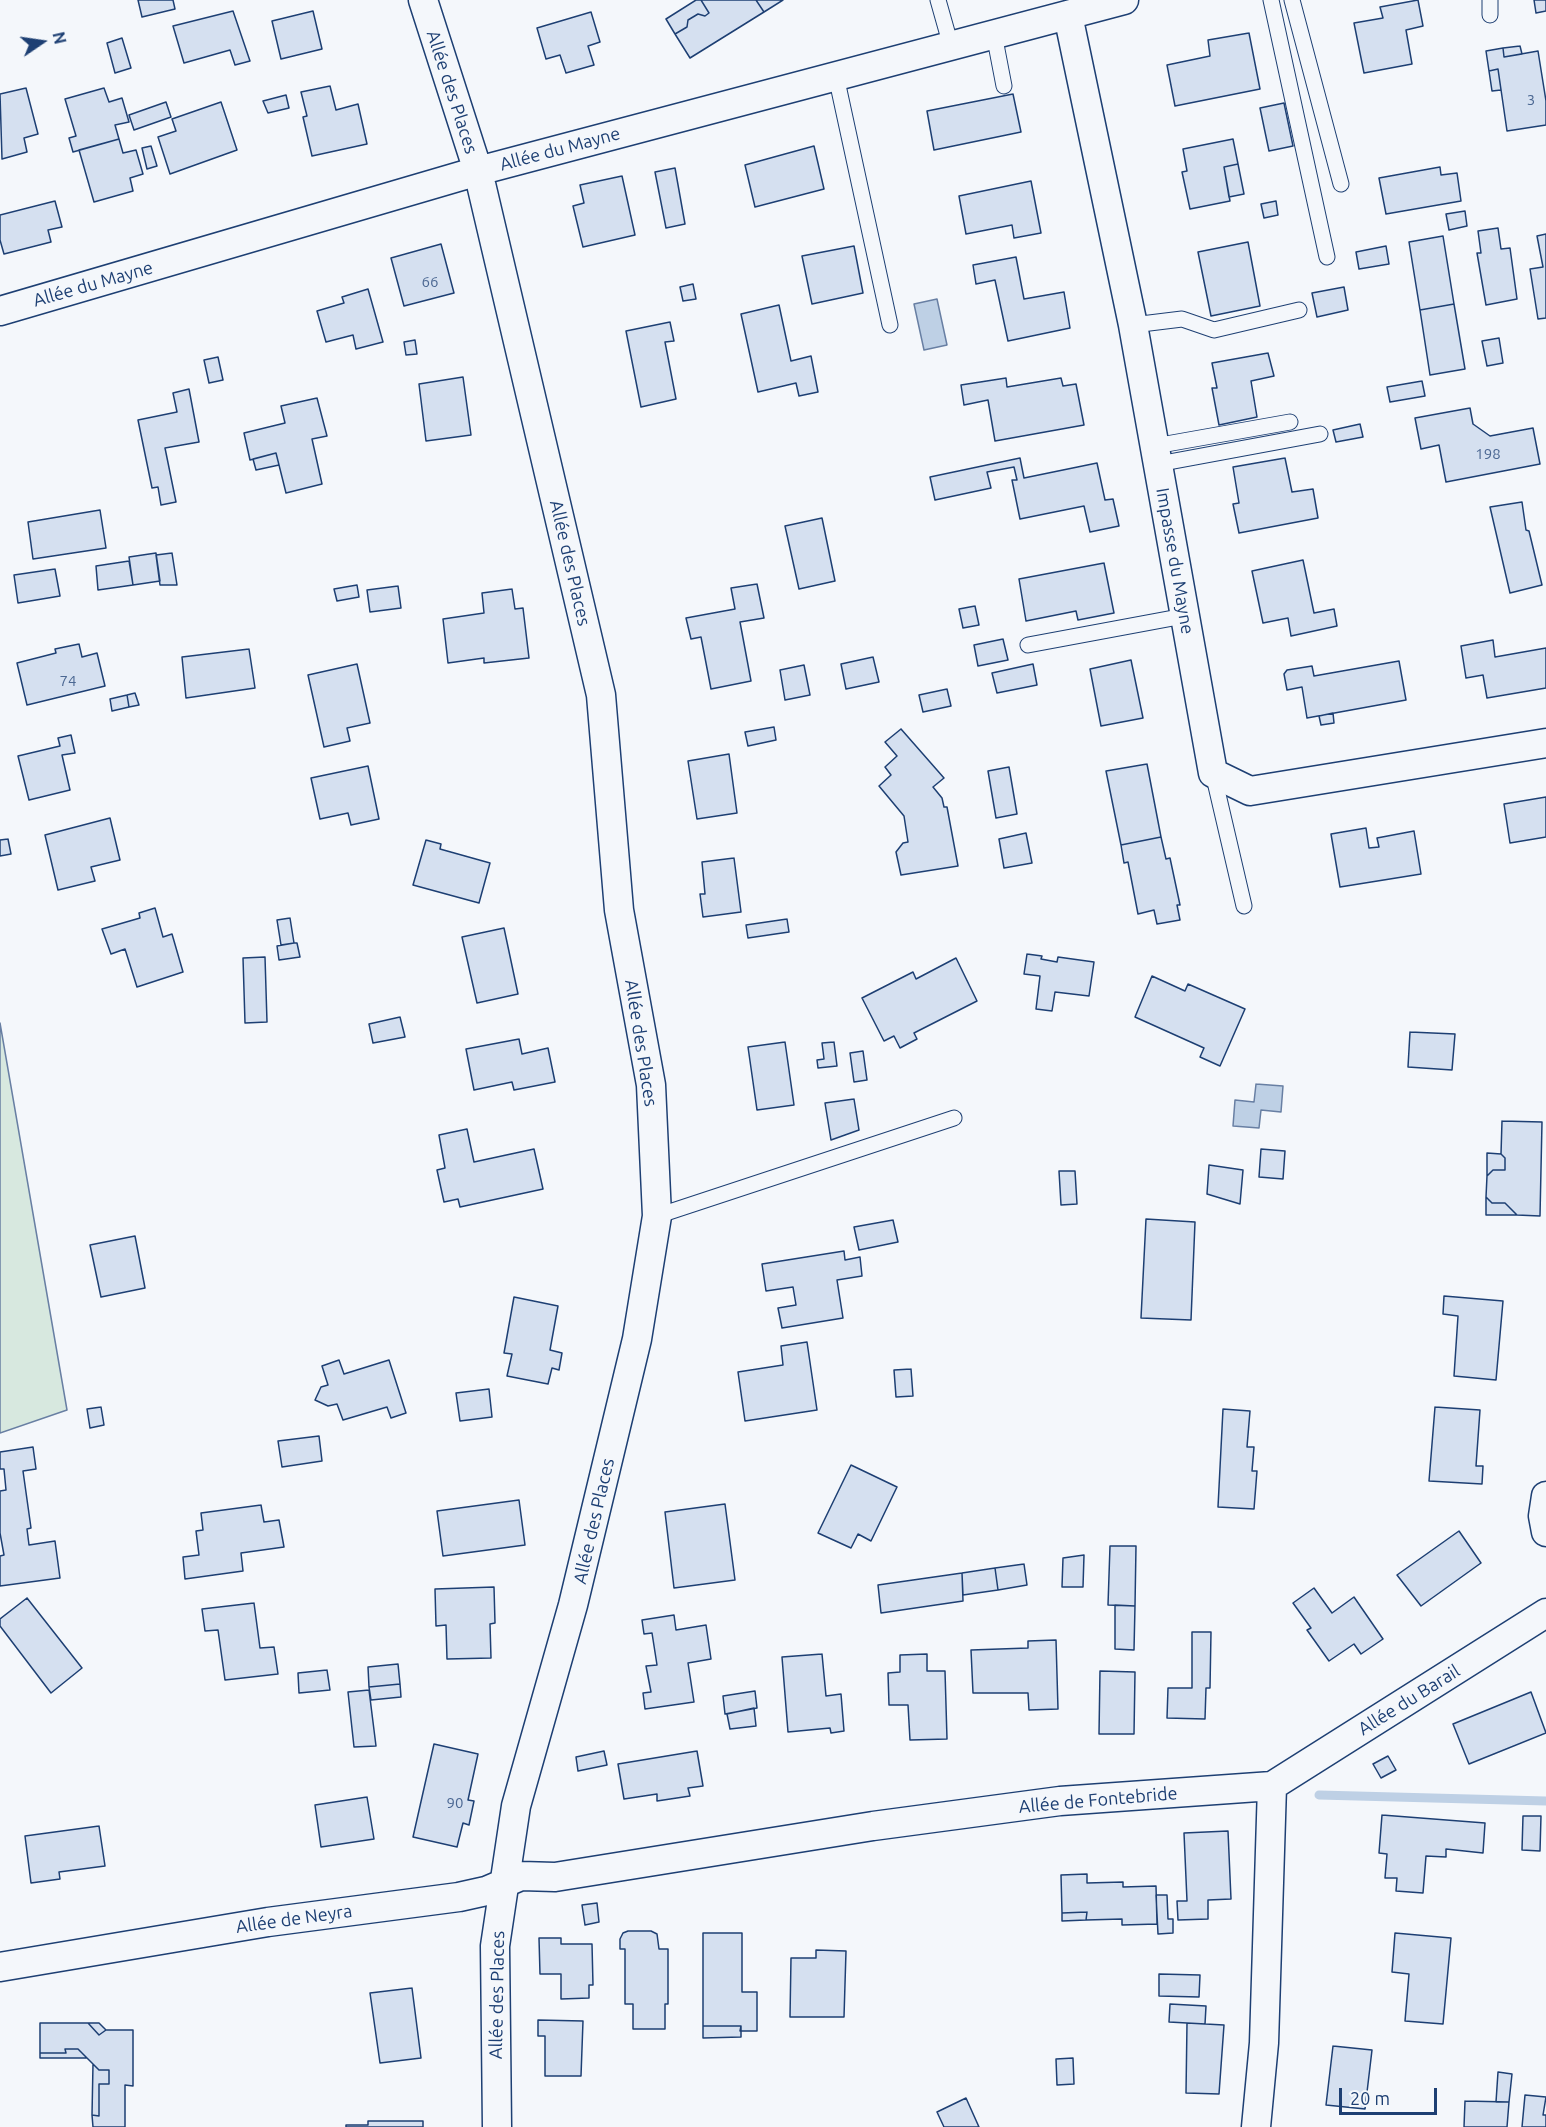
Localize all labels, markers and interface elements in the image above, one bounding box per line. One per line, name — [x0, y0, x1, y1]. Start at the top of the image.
north arrow — [12, 12, 72, 72]
street label: Allée des Places — [422, 28, 482, 156]
text: N — [49, 30, 70, 46]
house number: 3 — [1527, 91, 1535, 109]
street label: Allée du Mayne — [497, 123, 623, 175]
street label: Allée du Mayne — [31, 257, 155, 311]
house number: 66 — [422, 273, 438, 291]
house number: 198 — [1475, 445, 1501, 463]
street label: Impasse du Mayne — [1151, 486, 1199, 636]
street label: Allée des Places — [545, 498, 595, 628]
house number: 74 — [60, 672, 76, 690]
street label: Allée des Places — [620, 978, 662, 1108]
street label: Allée des Places — [569, 1456, 619, 1586]
street label: Allée du Barail — [1354, 1660, 1464, 1740]
street label: Allée de Fontebride — [1018, 1782, 1178, 1818]
house number: 90 — [447, 1794, 463, 1812]
street label: Allée de Neyra — [234, 1900, 354, 1938]
street label: Allée des Places — [485, 1931, 509, 2059]
scale bar — [1342, 2076, 1440, 2114]
text: 20 m — [1350, 2088, 1390, 2108]

